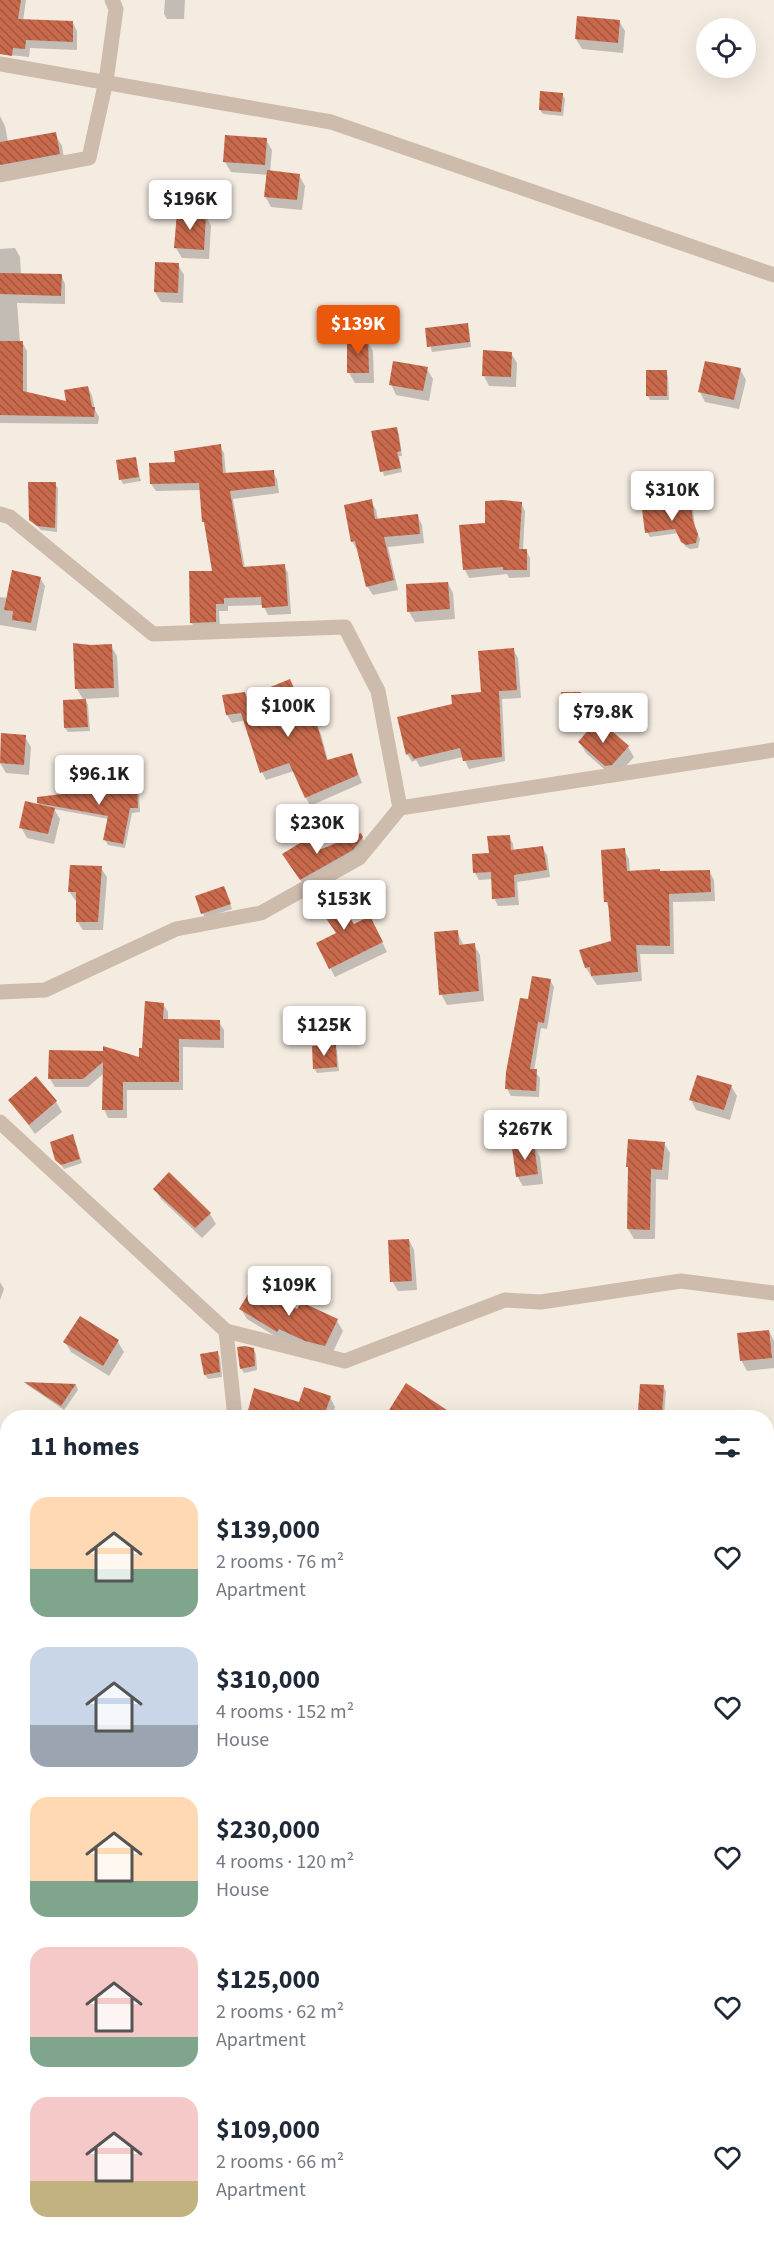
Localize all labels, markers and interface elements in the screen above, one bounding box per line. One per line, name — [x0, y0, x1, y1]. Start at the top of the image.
map controls — [696, 18, 756, 78]
button: locate — [696, 18, 756, 78]
pin: $196K — [148, 180, 232, 231]
text: $196K — [163, 185, 217, 213]
pin: $139K — [316, 305, 400, 356]
text: $139K — [331, 310, 385, 338]
pin: $310K — [630, 471, 714, 522]
text: $310K — [645, 476, 699, 504]
pin: $100K — [246, 687, 330, 738]
text: $100K — [261, 692, 315, 720]
pin: $79.8K — [554, 693, 652, 744]
text: $79.8K — [573, 698, 633, 726]
pin: $96.1K — [50, 755, 148, 806]
text: $96.1K — [69, 760, 129, 788]
pin: $230K — [275, 804, 359, 855]
text: $230K — [290, 809, 344, 837]
pin: $153K — [302, 880, 386, 931]
text: $153K — [317, 885, 371, 913]
pin: $125K — [282, 1006, 366, 1057]
text: $125K — [297, 1011, 351, 1039]
pin: $267K — [483, 1110, 567, 1161]
text: $267K — [498, 1115, 552, 1143]
pin: $109K — [247, 1266, 331, 1317]
text: $109K — [262, 1271, 316, 1299]
text: 11 homes — [30, 1428, 139, 1465]
icon: filters — [711, 1430, 744, 1463]
text: $139,000 — [216, 1511, 320, 1548]
icon: home — [78, 1521, 150, 1593]
icon: heart — [711, 1541, 744, 1574]
text: 2 rooms · 76 m² — [216, 1548, 344, 1576]
text: Apartment — [216, 1576, 306, 1604]
text: $310,000 — [216, 1661, 320, 1698]
icon: home — [78, 1671, 150, 1743]
icon: heart — [711, 1691, 744, 1724]
text: 4 rooms · 152 m² — [216, 1698, 354, 1726]
text: House — [216, 1726, 269, 1754]
text: $230,000 — [216, 1811, 320, 1848]
icon: home — [78, 1821, 150, 1893]
icon: heart — [711, 1841, 744, 1874]
text: 4 rooms · 120 m² — [216, 1848, 354, 1876]
text: House — [216, 1876, 269, 1904]
text: $125,000 — [216, 1961, 320, 1998]
icon: home — [78, 1971, 150, 2043]
icon: heart — [711, 1991, 744, 2024]
text: 2 rooms · 62 m² — [216, 1998, 344, 2026]
text: Apartment — [216, 2026, 306, 2054]
text: $109,000 — [216, 2111, 320, 2148]
icon: home — [78, 2121, 150, 2193]
icon: heart — [711, 2141, 744, 2174]
text: 2 rooms · 66 m² — [216, 2148, 344, 2176]
text: Apartment — [216, 2176, 306, 2204]

